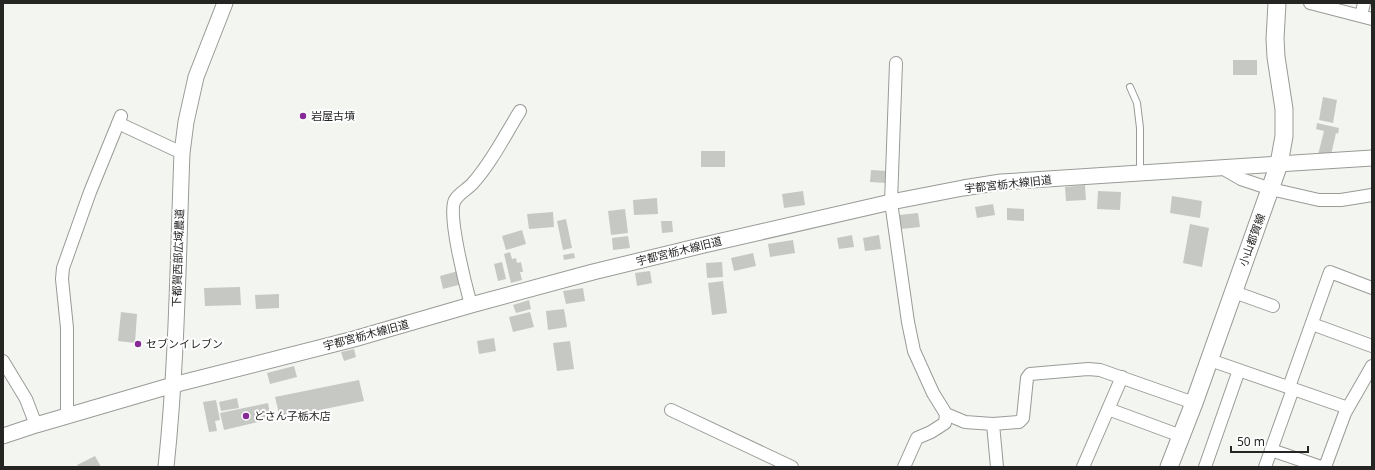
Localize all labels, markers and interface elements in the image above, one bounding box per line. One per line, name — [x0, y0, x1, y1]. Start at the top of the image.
place label: 岩屋古墳 — [311, 108, 355, 123]
marker: 岩屋古墳 — [298, 111, 308, 121]
street label: 宇都宮栃木線旧道 — [963, 171, 1052, 196]
street label: 下都賀西部広域農道 — [168, 208, 187, 308]
street label: 小山都賀線 — [1235, 211, 1268, 268]
street label: 宇都宮栃木線旧道 — [634, 233, 723, 268]
street label: 宇都宮栃木線旧道 — [321, 316, 410, 353]
place label: セブンイレブン — [146, 336, 223, 351]
marker: セブンイレブン — [133, 339, 143, 349]
place label: どさん子栃木店 — [254, 408, 331, 423]
marker: どさん子栃木店 — [241, 411, 251, 421]
scale bar — [1231, 428, 1308, 454]
text: 50 m — [1237, 433, 1265, 450]

